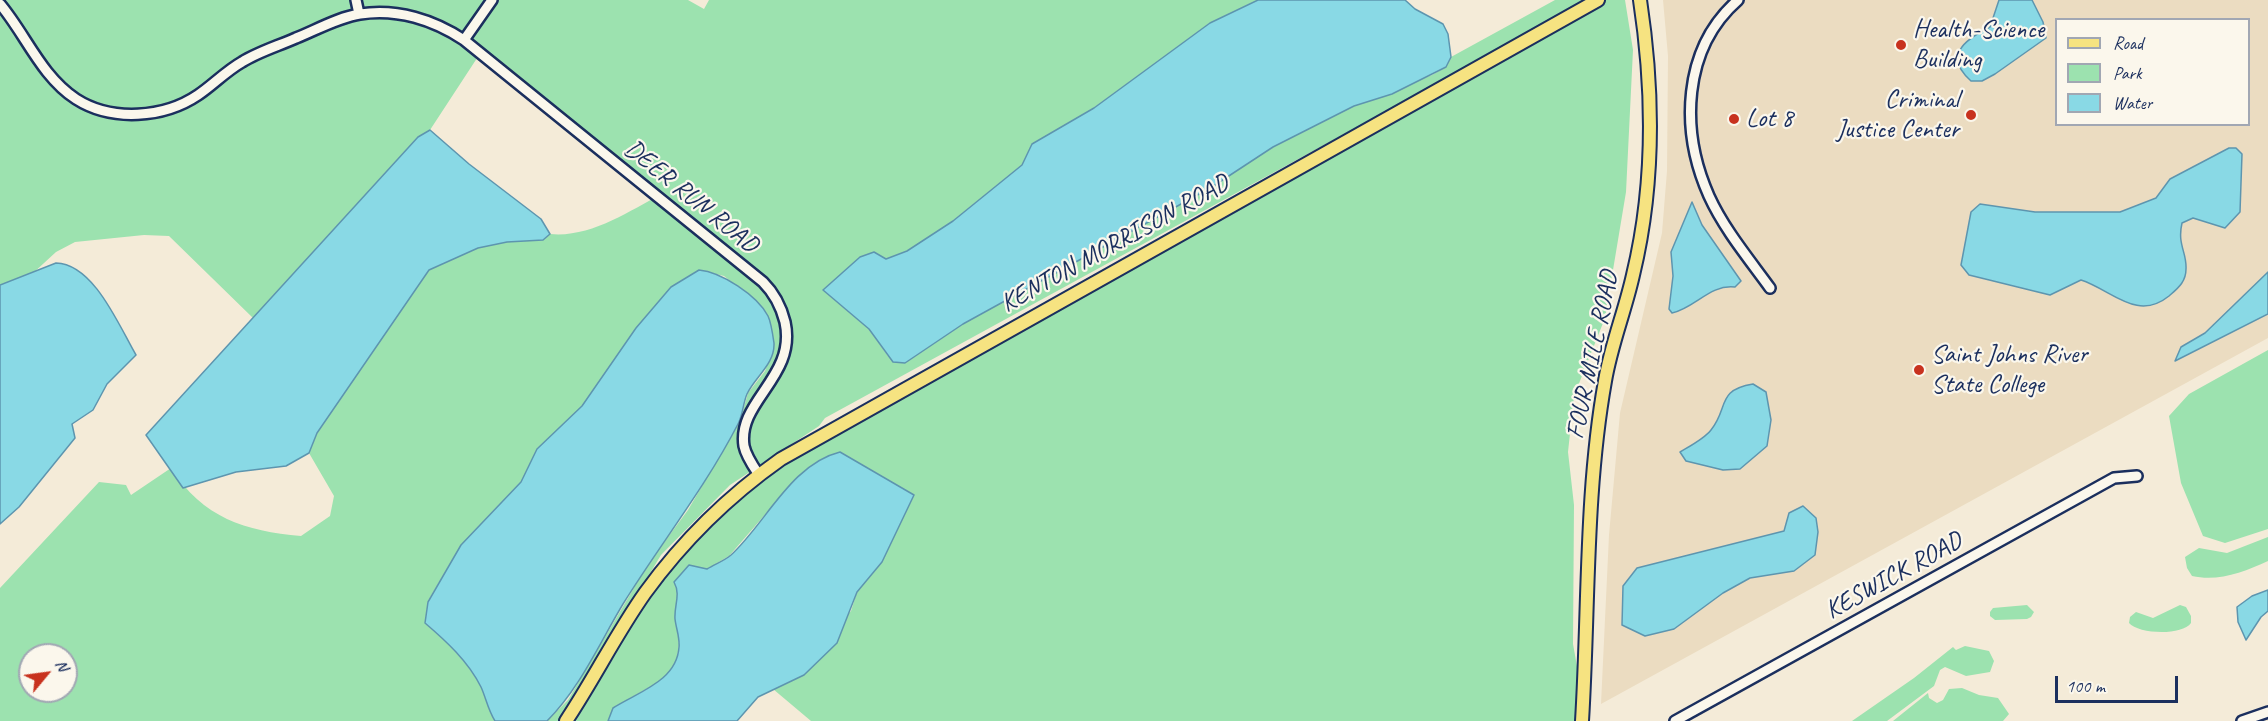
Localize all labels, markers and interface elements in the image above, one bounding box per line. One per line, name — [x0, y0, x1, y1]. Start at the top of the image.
place label: Health-Science Building — [1913, 14, 2044, 76]
legend — [2055, 18, 2250, 126]
text: Road — [2113, 32, 2143, 54]
marker: Health-Science Building — [1894, 38, 1908, 52]
text: Park — [2113, 62, 2142, 84]
place label: Criminal Justice Center — [1836, 84, 1959, 146]
text: Water — [2113, 92, 2152, 114]
place label: Lot 8 — [1746, 103, 1793, 135]
marker: Criminal Justice Center — [1964, 108, 1978, 122]
marker: Lot 8 — [1727, 112, 1741, 126]
street label: DEER RUN ROAD — [618, 133, 764, 261]
street label: KENTON MORRISON ROAD — [995, 168, 1235, 320]
street label: FOUR MILE ROAD — [1560, 268, 1626, 442]
place label: Saint Johns River State College — [1931, 339, 2087, 400]
marker: Saint Johns River State College — [1912, 363, 1926, 377]
street label: KESWICK ROAD — [1820, 526, 1968, 626]
north arrow — [18, 643, 78, 703]
text: N — [51, 656, 73, 674]
scale bar — [2058, 664, 2181, 702]
text: 100 m — [2066, 675, 2105, 697]

